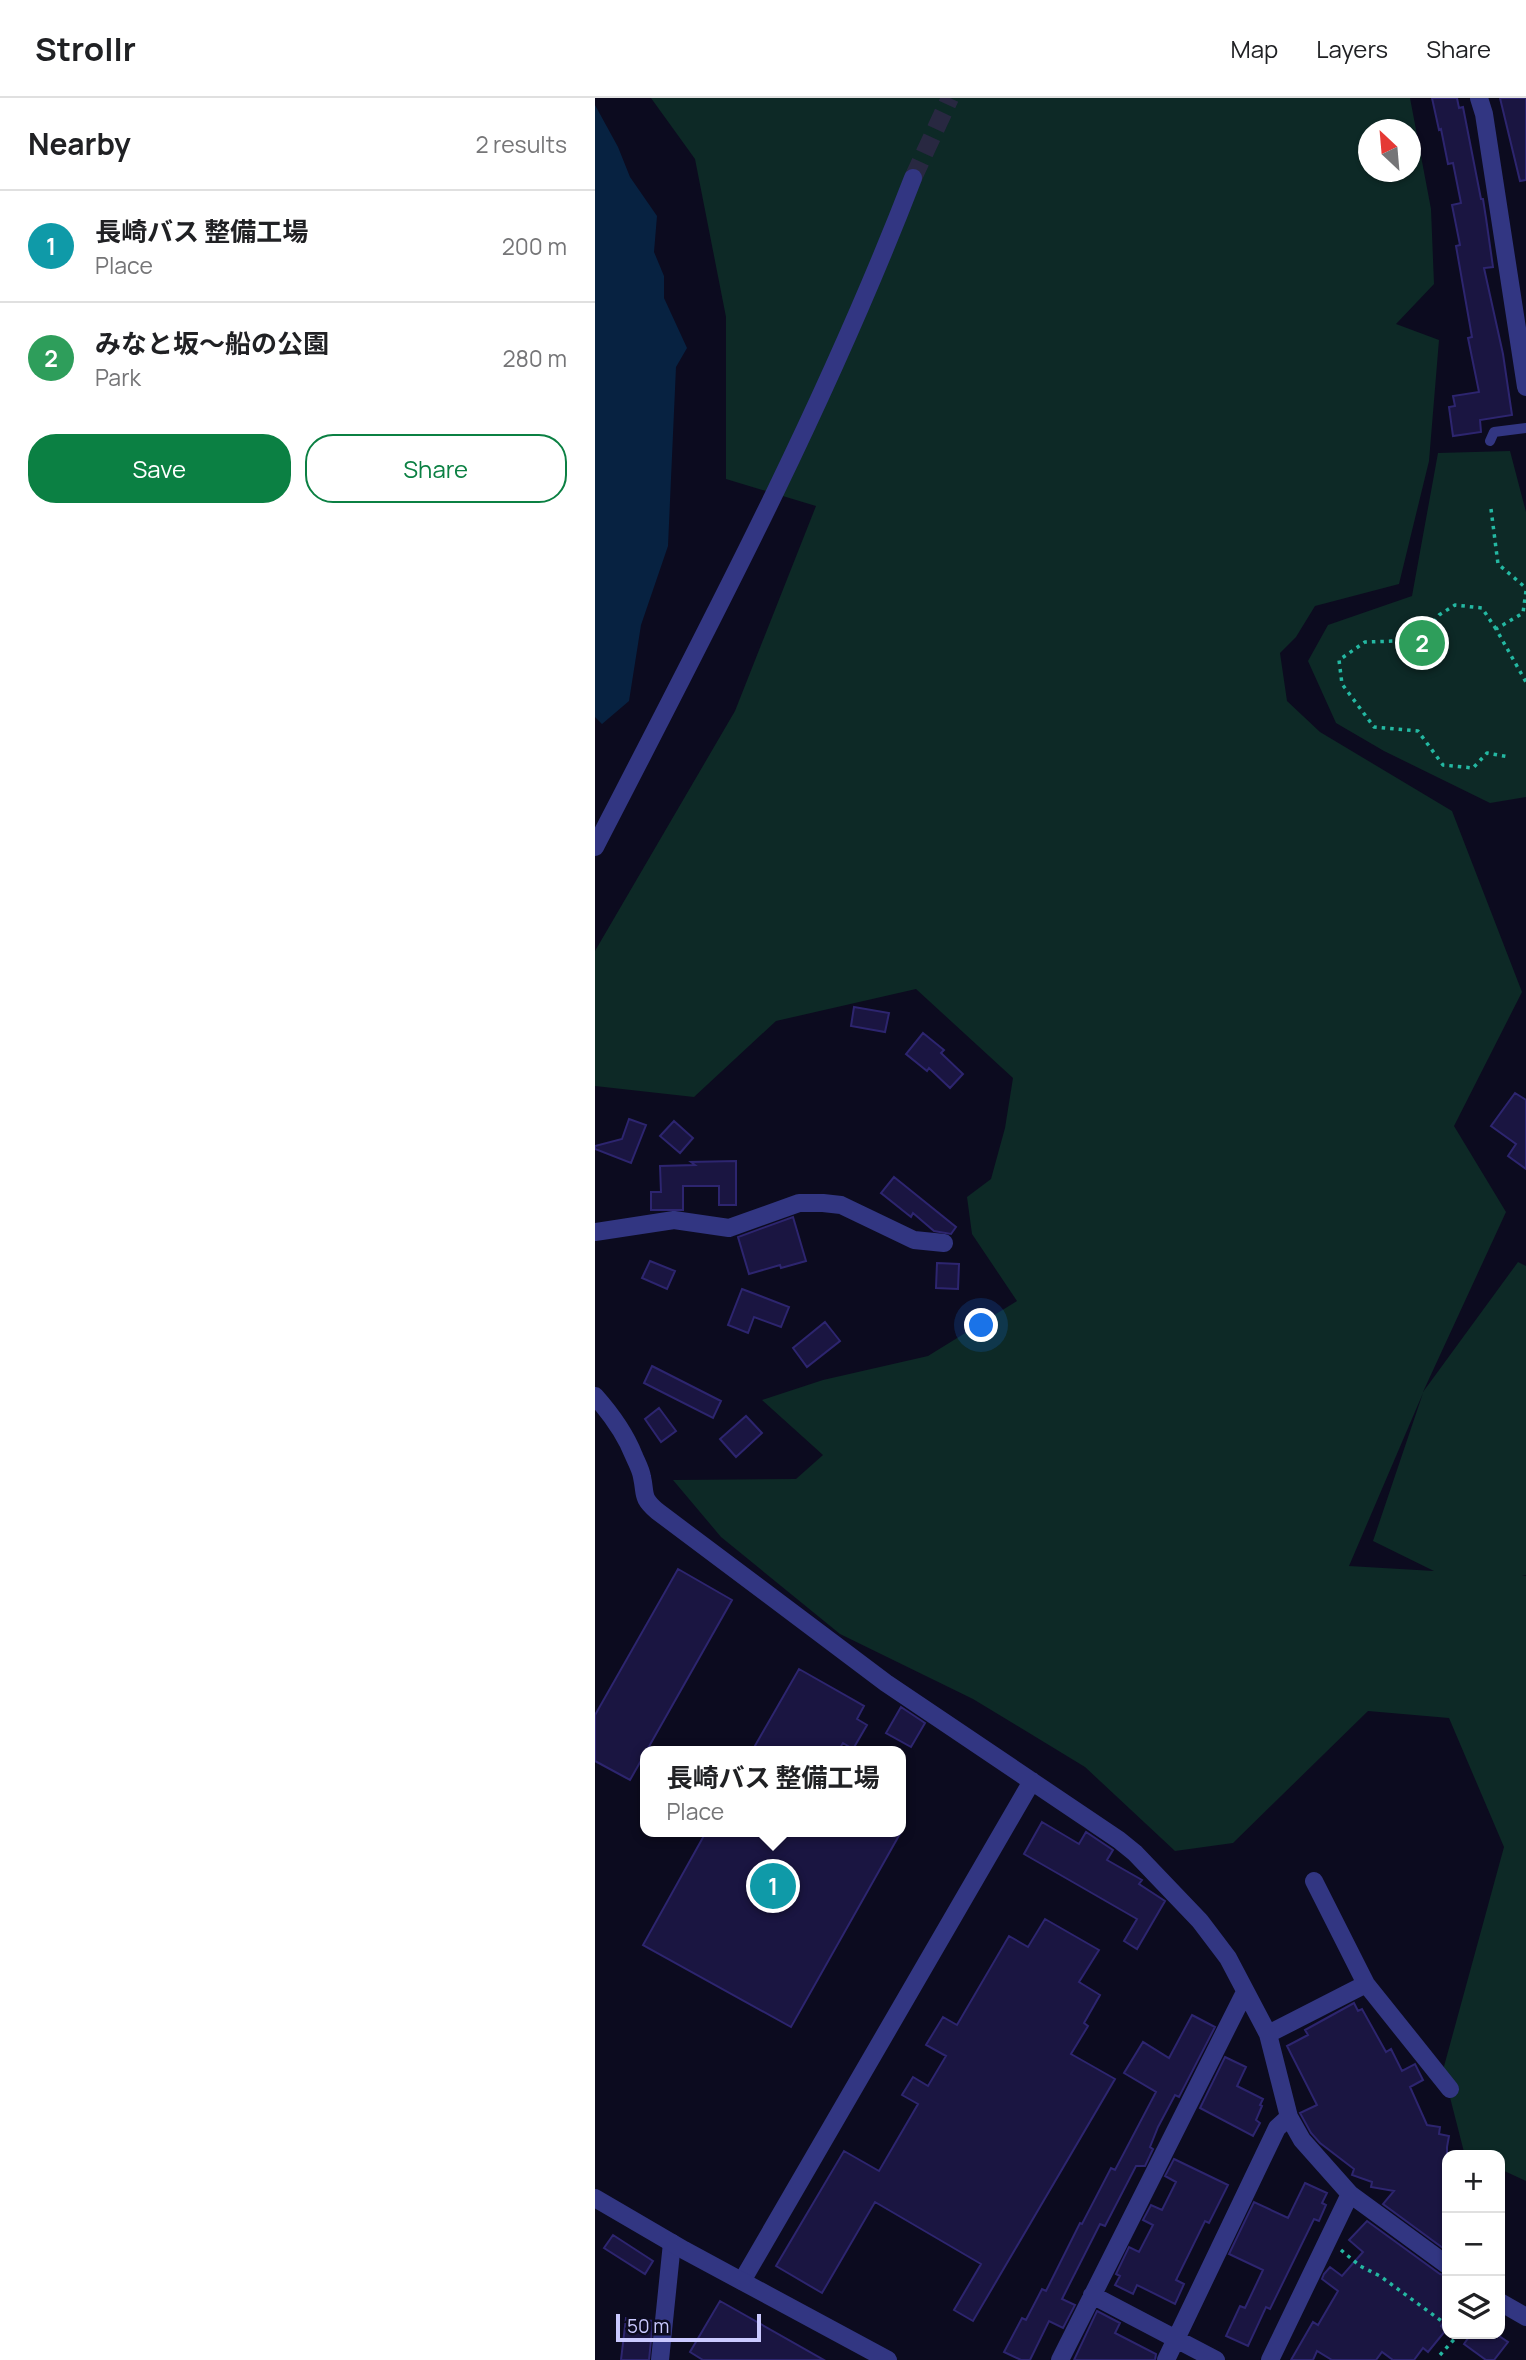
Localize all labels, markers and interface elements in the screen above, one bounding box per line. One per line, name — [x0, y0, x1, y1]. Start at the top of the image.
text: Strollr — [35, 26, 136, 71]
text: Map — [1231, 32, 1278, 65]
text: Layers — [1316, 32, 1388, 65]
text: Share — [1426, 32, 1491, 65]
north arrow — [1358, 119, 1421, 182]
text: Nearby — [28, 123, 131, 164]
text: 2 results — [475, 128, 567, 160]
text: 長崎バス 整備工場 — [95, 213, 308, 249]
text: 1 — [46, 230, 56, 262]
text: 200 m — [502, 230, 567, 262]
text: Place — [95, 249, 153, 281]
text: みなと坂〜船の公園 — [95, 325, 329, 361]
text: 2 — [44, 342, 58, 374]
text: 280 m — [502, 342, 567, 374]
text: Park — [95, 361, 141, 393]
button: Save — [28, 434, 291, 503]
button: Share — [305, 434, 567, 503]
pin: 2 — [1399, 617, 1445, 669]
your location — [964, 1308, 998, 1342]
popup — [640, 1746, 906, 1837]
text: 長崎バス 整備工場 — [666, 1759, 880, 1795]
text: Place — [666, 1795, 724, 1827]
pin: 1 — [750, 1860, 796, 1912]
map controls — [1442, 2150, 1505, 2339]
button: + — [1442, 2150, 1505, 2213]
button: − — [1442, 2213, 1505, 2276]
button: layers — [1442, 2276, 1505, 2339]
scale bar — [616, 2311, 761, 2343]
text: 50 m — [627, 2313, 669, 2339]

